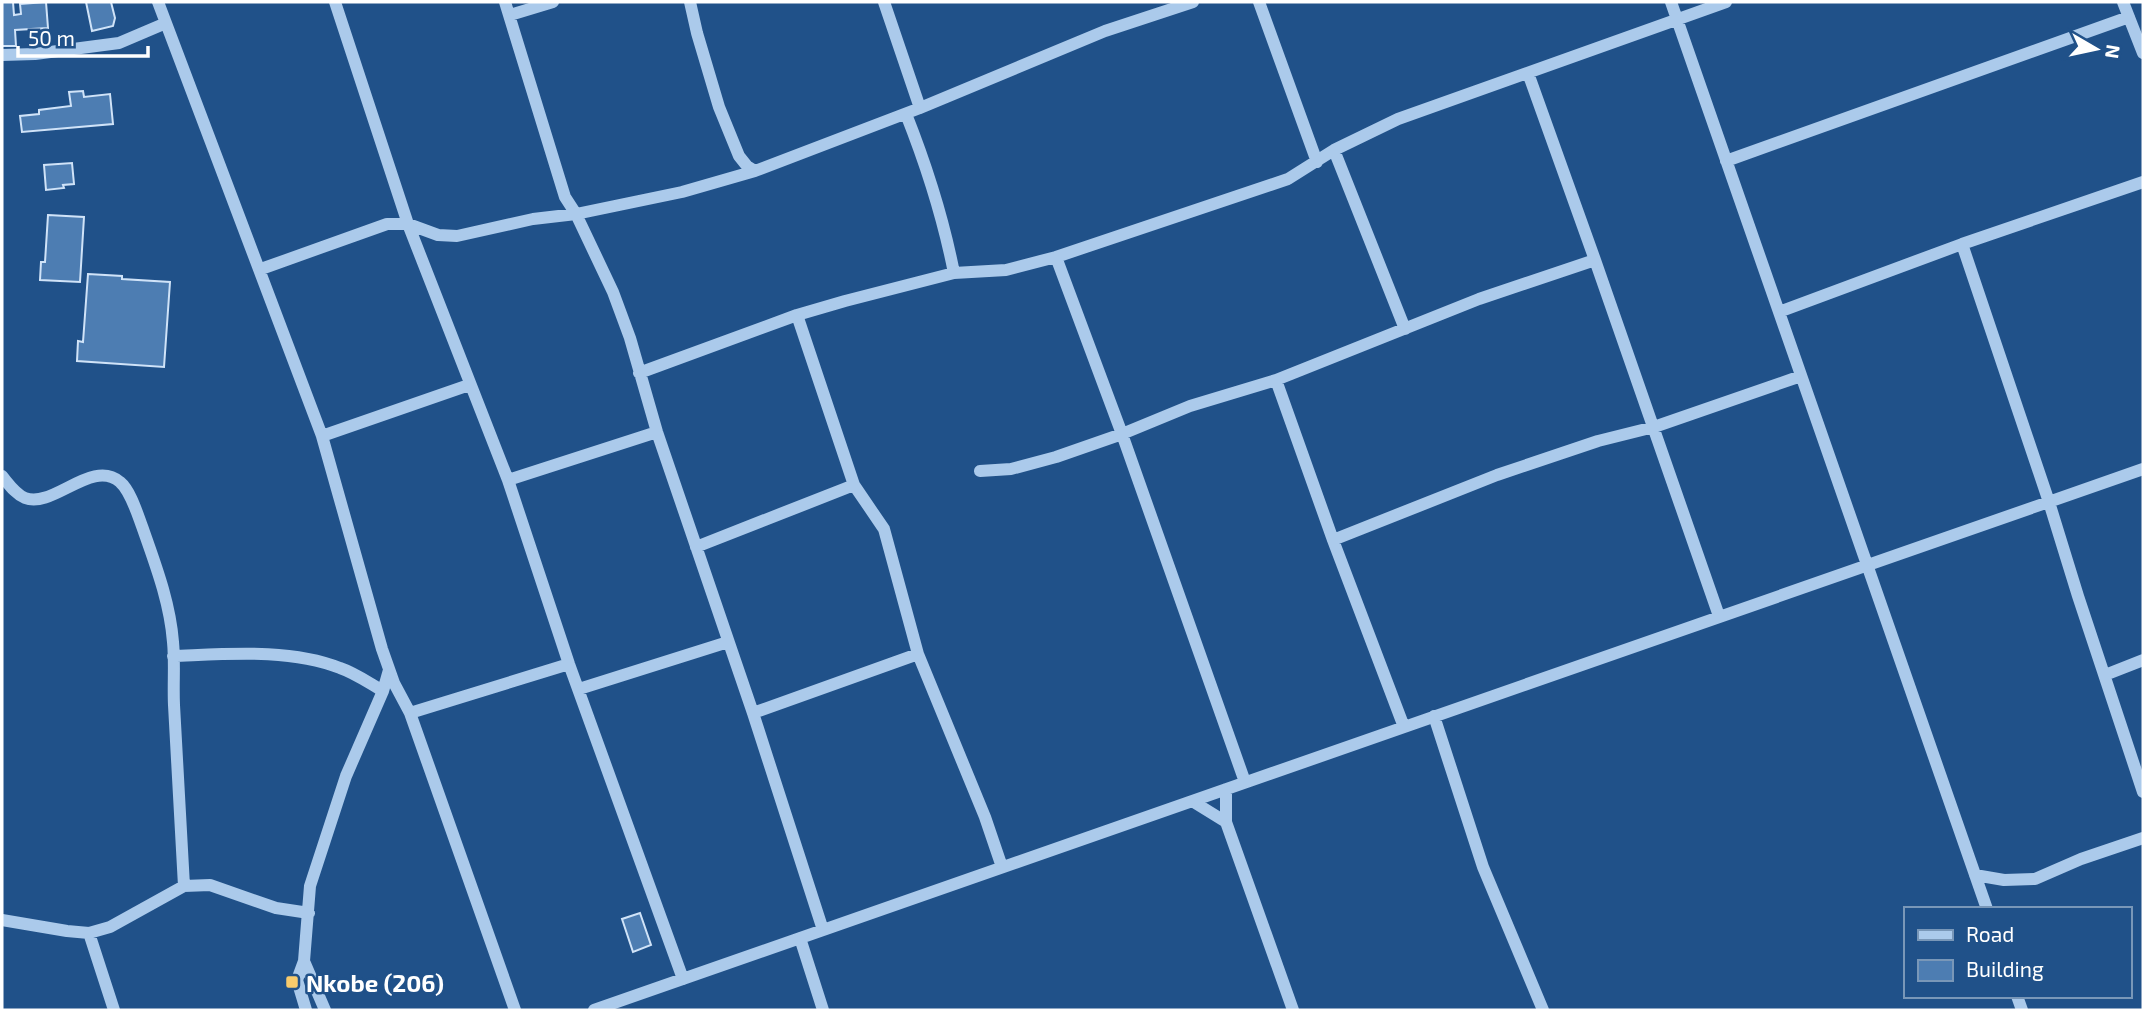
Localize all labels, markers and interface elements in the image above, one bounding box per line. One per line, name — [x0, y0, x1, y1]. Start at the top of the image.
scale bar — [18, 14, 147, 58]
north arrow — [2061, 14, 2131, 84]
text: 50 m — [28, 25, 75, 50]
text: N — [2101, 43, 2126, 60]
legend — [1904, 907, 2131, 998]
text: Road — [1966, 921, 2014, 946]
text: Building — [1966, 956, 2044, 981]
place label: Nkobe (206) — [306, 968, 444, 997]
marker: Nkobe (206) — [284, 974, 300, 990]

